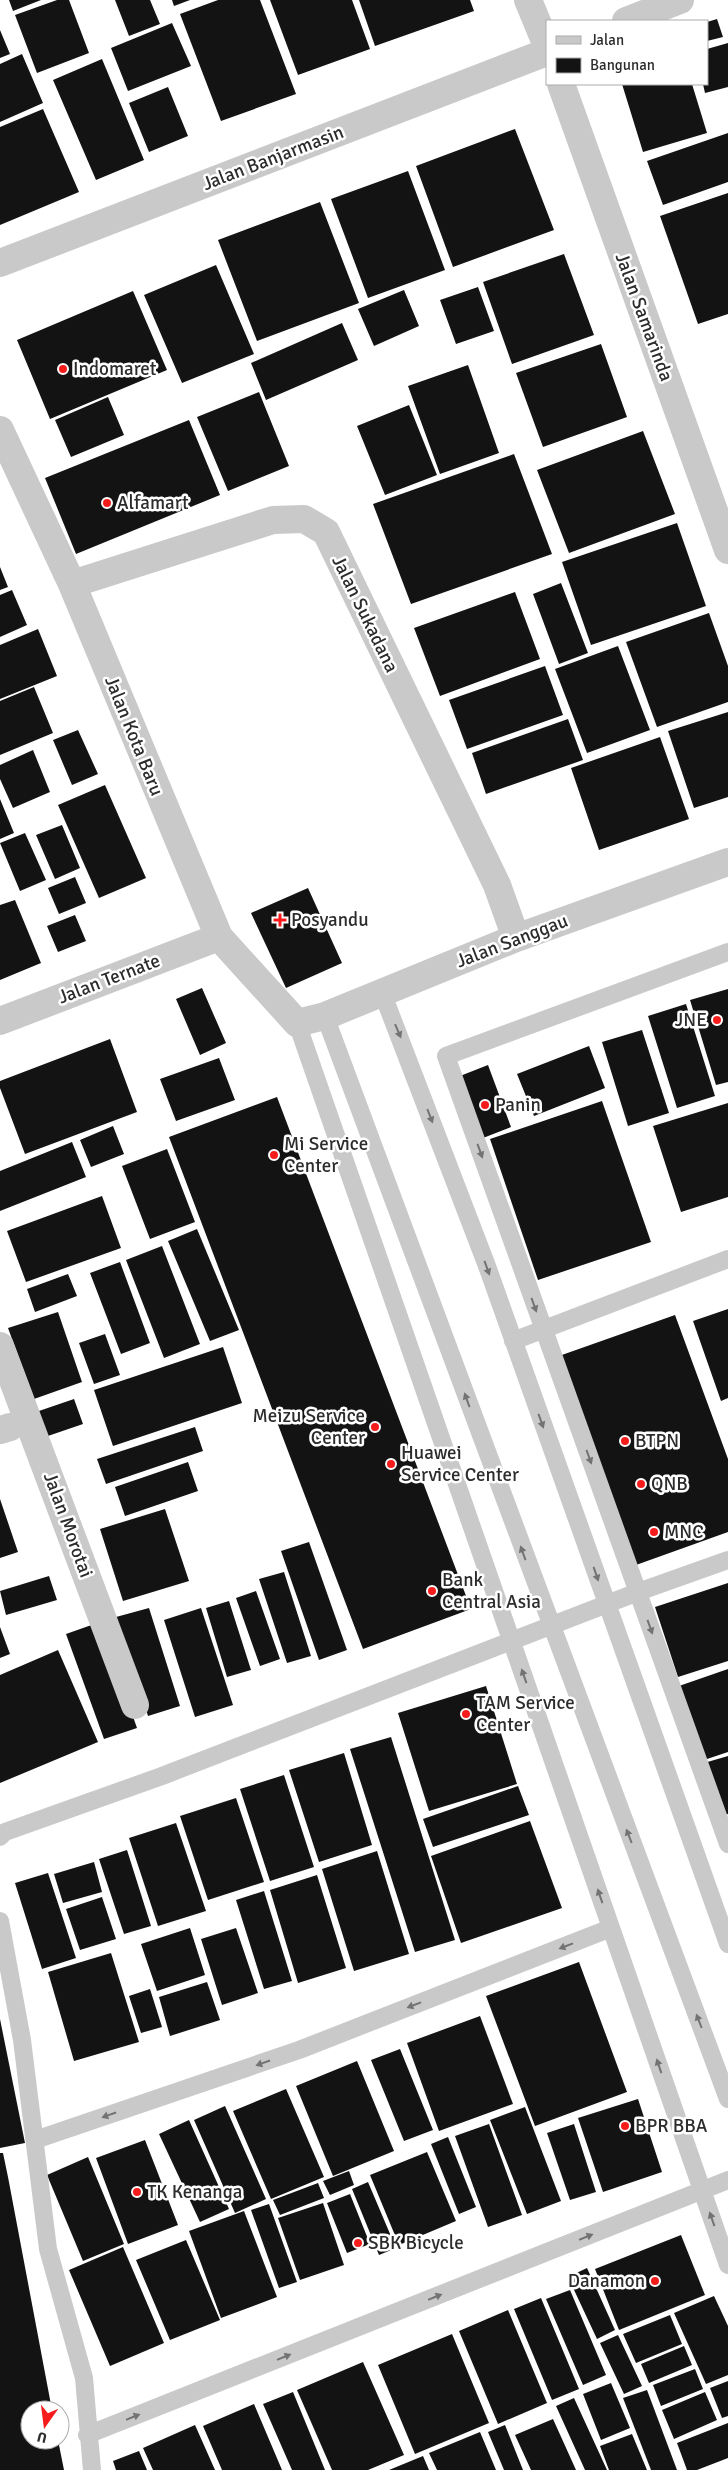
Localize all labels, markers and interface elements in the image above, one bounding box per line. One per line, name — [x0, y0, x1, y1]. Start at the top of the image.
legend — [546, 20, 708, 85]
text: Jalan — [590, 31, 624, 49]
text: Bangunan — [590, 56, 655, 74]
street label: Jalan Banjarmasin — [199, 120, 347, 196]
street label: Jalan Samarinda — [610, 249, 678, 385]
place label: Indomaret — [73, 357, 157, 381]
marker: Indomaret — [57, 363, 69, 375]
place label: Alfamart — [117, 491, 189, 515]
marker: Alfamart — [101, 497, 113, 509]
street label: Jalan Sukadana — [326, 552, 404, 676]
street label: Jalan Kota Baru — [99, 673, 169, 799]
place label: Posyandu — [291, 908, 369, 932]
street label: Jalan Sanggau — [453, 909, 571, 973]
marker: Posyandu — [273, 913, 287, 927]
street label: Jalan Ternate — [55, 949, 163, 1009]
place label: JNE — [675, 1008, 707, 1032]
marker: JNE — [711, 1014, 723, 1026]
one-way arrow — [395, 1024, 403, 1038]
place label: Panin — [495, 1093, 541, 1117]
marker: Panin — [479, 1099, 491, 1111]
one-way arrow — [427, 1108, 434, 1123]
place label: Mi Service Center — [284, 1132, 368, 1178]
one-way arrow — [476, 1144, 484, 1159]
marker: Mi Service Center — [268, 1149, 280, 1161]
one-way arrow — [484, 1261, 492, 1276]
one-way arrow — [531, 1297, 538, 1312]
one-way arrow — [463, 1393, 470, 1408]
place label: Meizu Service Center — [252, 1404, 365, 1450]
one-way arrow — [537, 1414, 545, 1429]
marker: Meizu Service Center — [369, 1421, 381, 1433]
place label: BTPN — [635, 1429, 679, 1453]
marker: BTPN — [619, 1435, 631, 1447]
place label: Huawei Service Center — [401, 1441, 519, 1487]
one-way arrow — [586, 1450, 593, 1465]
marker: Huawei Service Center — [385, 1458, 397, 1470]
street label: Jalan Morotai — [38, 1469, 98, 1581]
place label: QNB — [651, 1472, 688, 1496]
marker: QNB — [635, 1478, 647, 1490]
place label: MNC — [664, 1520, 704, 1544]
marker: MNC — [648, 1526, 660, 1538]
one-way arrow — [519, 1545, 526, 1560]
one-way arrow — [592, 1567, 600, 1582]
place label: Bank Central Asia — [442, 1568, 541, 1614]
marker: Bank Central Asia — [426, 1585, 438, 1597]
one-way arrow — [646, 1620, 654, 1635]
one-way arrow — [520, 1668, 528, 1683]
place label: TAM Service Center — [476, 1691, 575, 1737]
marker: TAM Service Center — [460, 1708, 472, 1720]
one-way arrow — [625, 1828, 633, 1843]
one-way arrow — [596, 1888, 603, 1903]
one-way arrow — [558, 1942, 573, 1950]
one-way arrow — [407, 2002, 422, 2009]
one-way arrow — [695, 2013, 703, 2028]
one-way arrow — [655, 2058, 662, 2073]
one-way arrow — [255, 2060, 270, 2067]
one-way arrow — [101, 2112, 116, 2119]
place label: BPR BBA — [635, 2114, 708, 2138]
marker: BPR BBA — [619, 2120, 631, 2132]
place label: TK Kenanga — [147, 2180, 242, 2204]
marker: TK Kenanga — [131, 2186, 143, 2198]
one-way arrow — [708, 2211, 716, 2226]
place label: SBK Bicycle — [368, 2231, 464, 2255]
one-way arrow — [578, 2233, 593, 2240]
marker: SBK Bicycle — [352, 2237, 364, 2249]
place label: Danamon — [568, 2269, 645, 2293]
marker: Danamon — [649, 2275, 661, 2287]
one-way arrow — [428, 2293, 443, 2301]
one-way arrow — [277, 2353, 292, 2361]
north arrow — [20, 2400, 70, 2450]
one-way arrow — [126, 2413, 141, 2421]
text: U — [35, 2428, 49, 2447]

